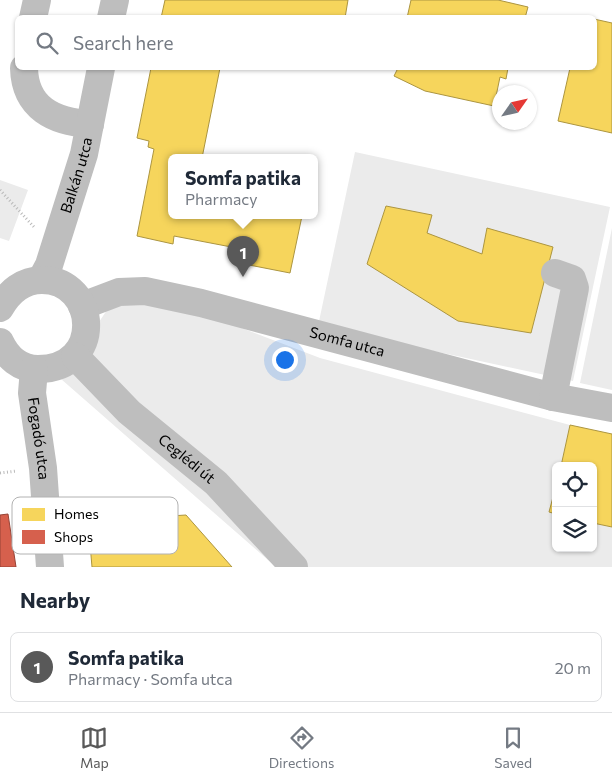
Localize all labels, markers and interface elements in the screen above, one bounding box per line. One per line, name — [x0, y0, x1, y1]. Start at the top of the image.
search box — [15, 15, 597, 70]
icon: search — [33, 29, 61, 57]
text: Search here — [73, 31, 173, 54]
north arrow — [492, 85, 537, 130]
street label: Balkán utca — [56, 136, 95, 215]
popup — [168, 154, 318, 219]
text: Somfa patika — [185, 166, 301, 189]
text: Pharmacy — [185, 189, 257, 208]
pin: 1 — [227, 236, 259, 277]
street label: Somfa utca — [308, 322, 387, 360]
your location — [272, 347, 298, 373]
street label: Fogadó utca — [25, 396, 54, 480]
street label: Ceglédi út — [155, 430, 219, 487]
map controls — [552, 462, 597, 552]
button: locate — [552, 462, 597, 507]
legend — [12, 497, 178, 554]
text: Homes — [54, 505, 99, 522]
button: layers — [552, 507, 597, 552]
text: Shops — [54, 528, 93, 545]
text: Nearby — [20, 587, 90, 612]
text: Somfa patika — [68, 646, 184, 669]
text: 1 — [33, 658, 41, 677]
text: 20 m — [555, 658, 591, 677]
text: Pharmacy · Somfa utca — [68, 669, 233, 688]
tab: Map — [80, 724, 109, 771]
tab: Directions — [269, 724, 334, 771]
tab: Saved — [494, 724, 532, 771]

